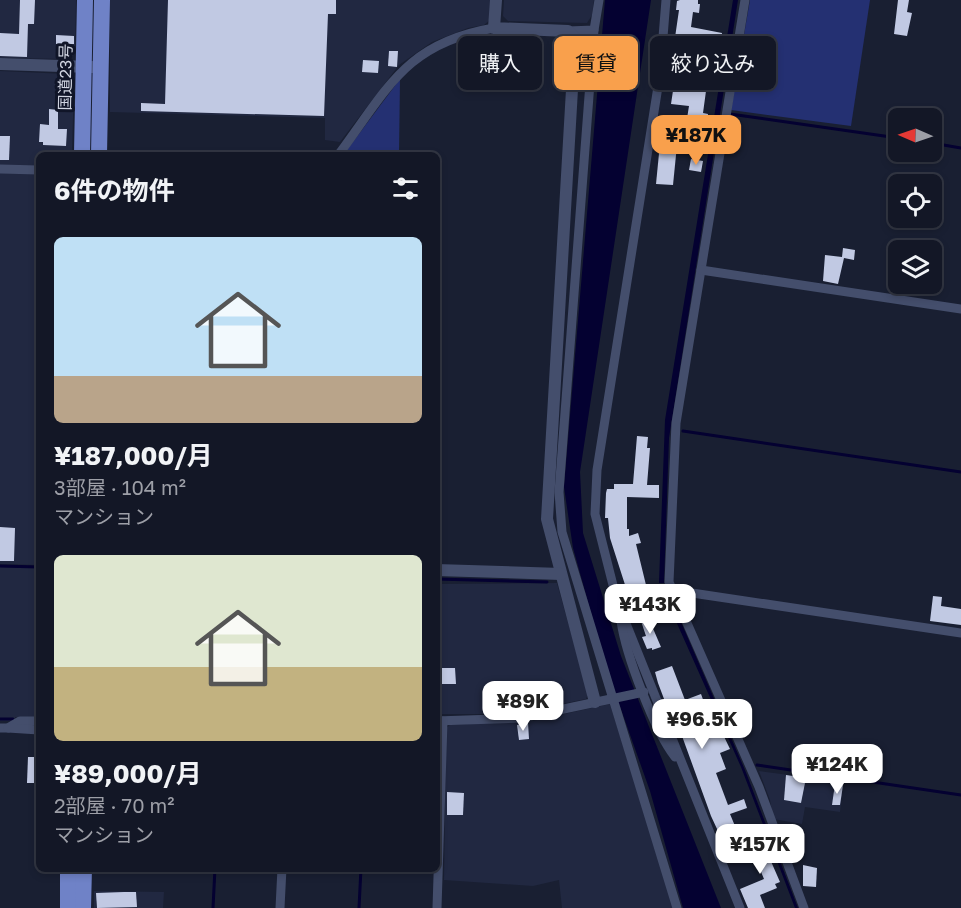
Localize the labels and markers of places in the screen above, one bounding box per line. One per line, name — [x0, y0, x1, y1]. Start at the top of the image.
pin: ¥187K — [654, 115, 738, 166]
pin: ¥143K — [608, 584, 692, 635]
pin: ¥89K — [487, 681, 559, 732]
pin: ¥96.5K — [653, 699, 751, 750]
pin: ¥124K — [795, 744, 879, 795]
pin: ¥157K — [718, 824, 802, 875]

